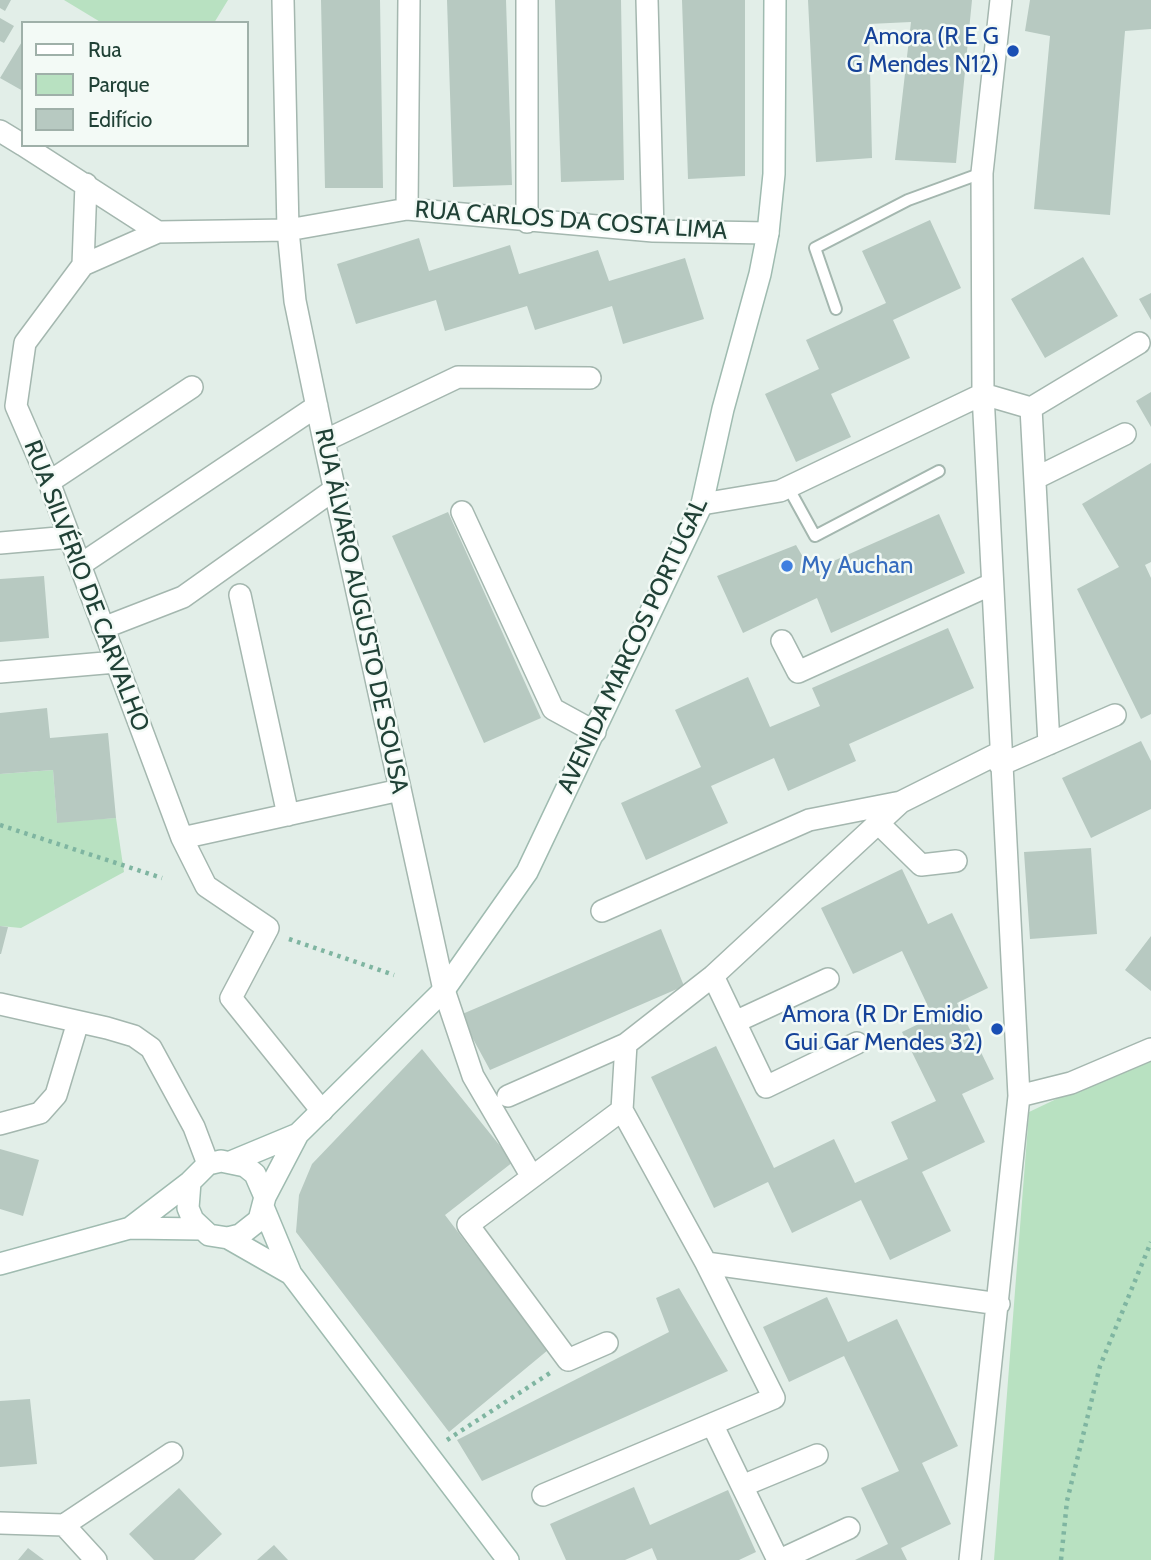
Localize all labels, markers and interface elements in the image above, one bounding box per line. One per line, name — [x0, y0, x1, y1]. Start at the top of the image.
legend — [21, 21, 248, 147]
place label: Amora (R E G G Mendes N12) — [847, 23, 999, 79]
text: Rua — [88, 37, 122, 62]
marker: Amora (R E G G Mendes N12) — [1005, 43, 1021, 59]
text: Parque — [88, 72, 150, 97]
text: Edifício — [88, 107, 152, 132]
street label: RUA CARLOS DA COSTA LIMA — [414, 196, 728, 246]
street label: RUA ÁLVARO AUGUSTO DE SOUSA — [308, 426, 414, 796]
street label: RUA SILVÉRIO DE CARVALHO — [17, 436, 155, 736]
street label: AVENIDA MARCOS PORTUGAL — [552, 494, 714, 798]
place label: My Auchan — [801, 552, 913, 580]
marker: My Auchan — [779, 558, 795, 574]
place label: Amora (R Dr Emidio Gui Gar Mendes 32) — [781, 1001, 983, 1057]
marker: Amora (R Dr Emidio Gui Gar Mendes 32) — [989, 1021, 1005, 1037]

